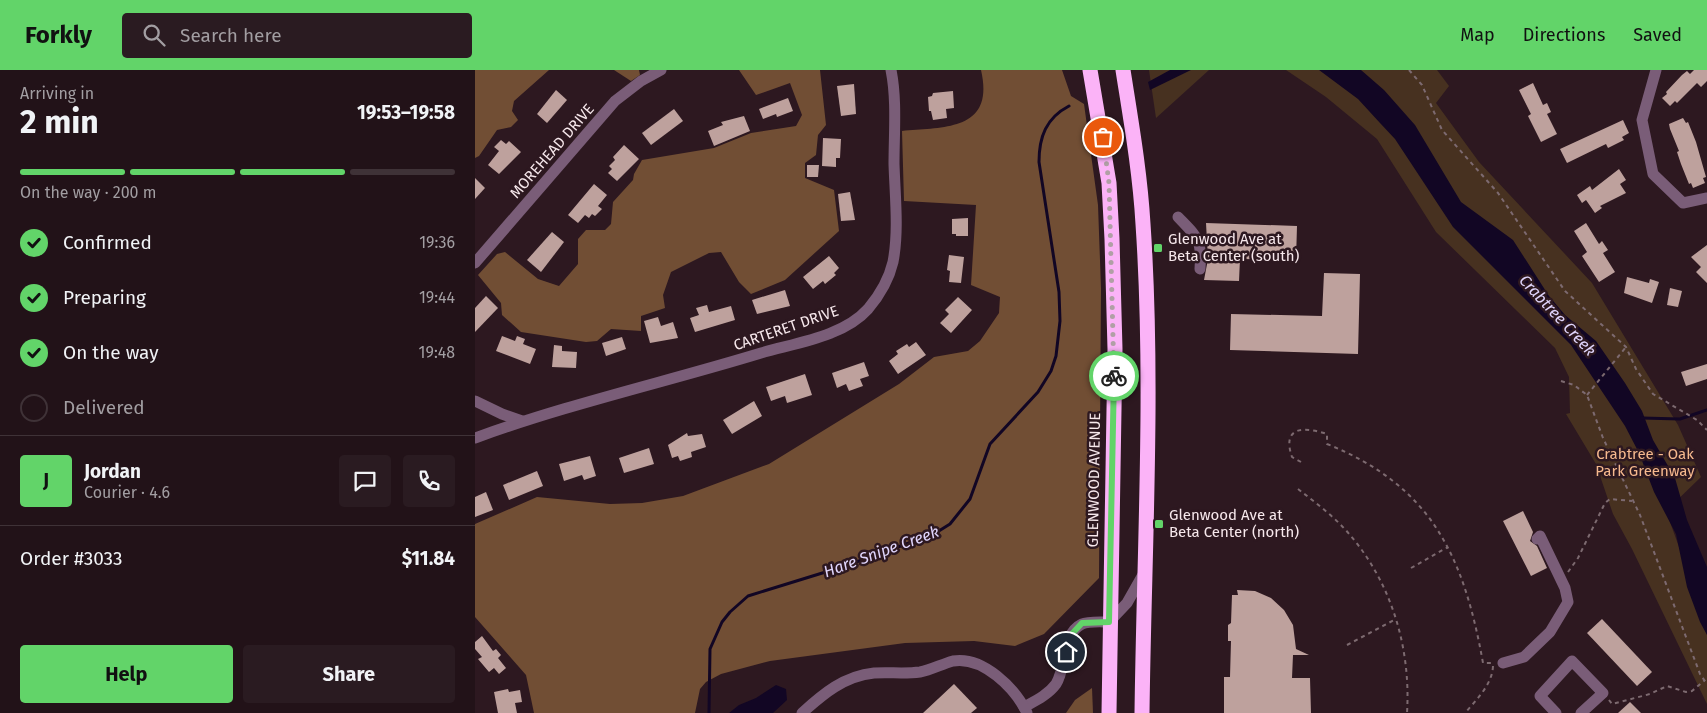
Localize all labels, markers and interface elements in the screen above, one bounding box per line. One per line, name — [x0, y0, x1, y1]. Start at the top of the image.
search box — [122, 13, 472, 58]
text: Forkly — [25, 21, 92, 49]
icon: search — [140, 21, 168, 49]
text: Search here — [180, 24, 282, 47]
text: Map — [1460, 24, 1495, 46]
text: Directions — [1523, 24, 1605, 46]
text: Saved — [1633, 24, 1682, 46]
text: Arriving in — [20, 84, 94, 103]
street label: MOREHEAD DRIVE — [506, 100, 598, 202]
text: 19:53–19:58 — [357, 101, 455, 124]
text: 2 min — [20, 103, 99, 141]
pin — [1082, 116, 1124, 158]
icon: bag — [1089, 123, 1117, 151]
text: On the way · 200 m — [20, 183, 156, 202]
icon: check — [20, 229, 48, 257]
place label: Glenwood Ave at Beta Center (south) — [1168, 230, 1299, 265]
text: Confirmed — [63, 231, 152, 254]
text: 19:36 — [419, 233, 455, 252]
marker: Glenwood Ave at Beta Center (south) — [1152, 242, 1164, 254]
water label: Crabtree Creek — [1515, 271, 1600, 360]
icon: check — [20, 284, 48, 312]
text: Preparing — [63, 286, 146, 309]
text: 19:44 — [419, 288, 455, 307]
street label: CARTERET DRIVE — [731, 302, 841, 354]
icon: check — [20, 339, 48, 367]
text: On the way — [63, 341, 159, 364]
text: 19:48 — [419, 343, 455, 362]
courier — [1089, 351, 1139, 401]
icon: bike — [1100, 362, 1128, 390]
text: Delivered — [63, 396, 145, 419]
street label: GLENWOOD AVENUE — [1084, 412, 1104, 548]
park label: Crabtree - Oak Park Greenway — [1595, 445, 1695, 480]
button: chat — [339, 455, 391, 507]
button: phone — [403, 455, 455, 507]
text: Jordan — [84, 460, 141, 483]
text: J — [43, 469, 49, 492]
text: Courier · 4.6 — [84, 483, 170, 502]
place label: Glenwood Ave at Beta Center (north) — [1169, 506, 1299, 541]
marker: Glenwood Ave at Beta Center (north) — [1153, 518, 1165, 530]
water label: Hare Snipe Creek — [821, 522, 942, 581]
text: Order #3033 — [20, 547, 123, 570]
text: $11.84 — [402, 547, 455, 570]
pin — [1045, 631, 1087, 673]
icon: home — [1052, 638, 1080, 666]
button: Help — [20, 645, 233, 703]
button: Share — [243, 645, 455, 703]

